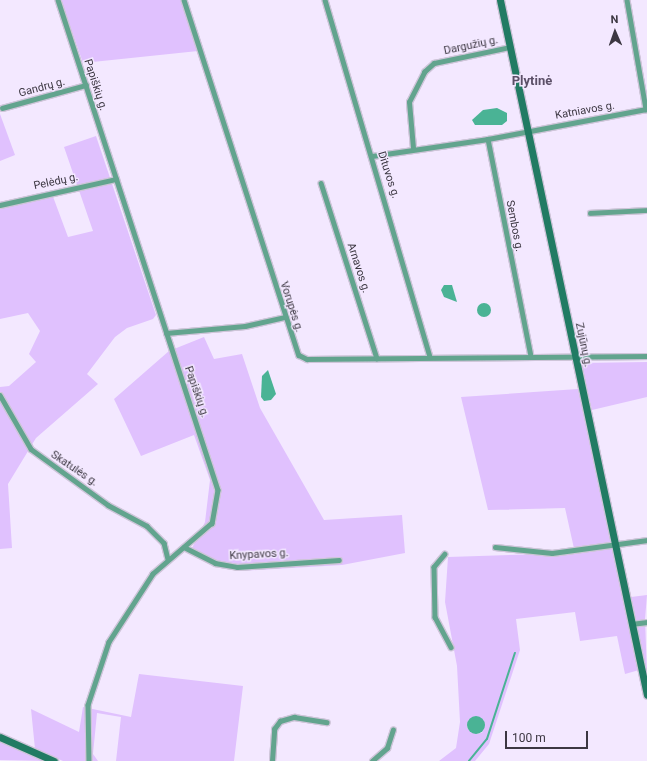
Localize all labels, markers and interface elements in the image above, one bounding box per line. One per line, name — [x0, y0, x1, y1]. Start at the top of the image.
north arrow — [595, 12, 635, 52]
text: N — [610, 13, 619, 26]
street label: Dargužių g. — [443, 34, 499, 58]
street label: Papiškių g. — [80, 58, 110, 112]
district label: Plytinė — [512, 73, 552, 89]
street label: Gandrų g. — [17, 75, 67, 101]
street label: Katniavos g. — [554, 99, 616, 123]
street label: Dituvos g. — [374, 150, 402, 200]
street label: Pelėdų g. — [32, 171, 80, 193]
street label: Sembos g. — [503, 199, 525, 253]
street label: Arnavos g. — [344, 241, 372, 295]
street label: Vorupės g. — [277, 280, 305, 334]
street label: Zujūnų g. — [572, 322, 594, 368]
street label: Papiškių g. — [181, 365, 211, 419]
street label: Skatulės g. — [48, 449, 100, 489]
street label: Knypavos g. — [229, 547, 289, 563]
scale bar — [507, 723, 590, 749]
text: 100 m — [512, 731, 546, 745]

